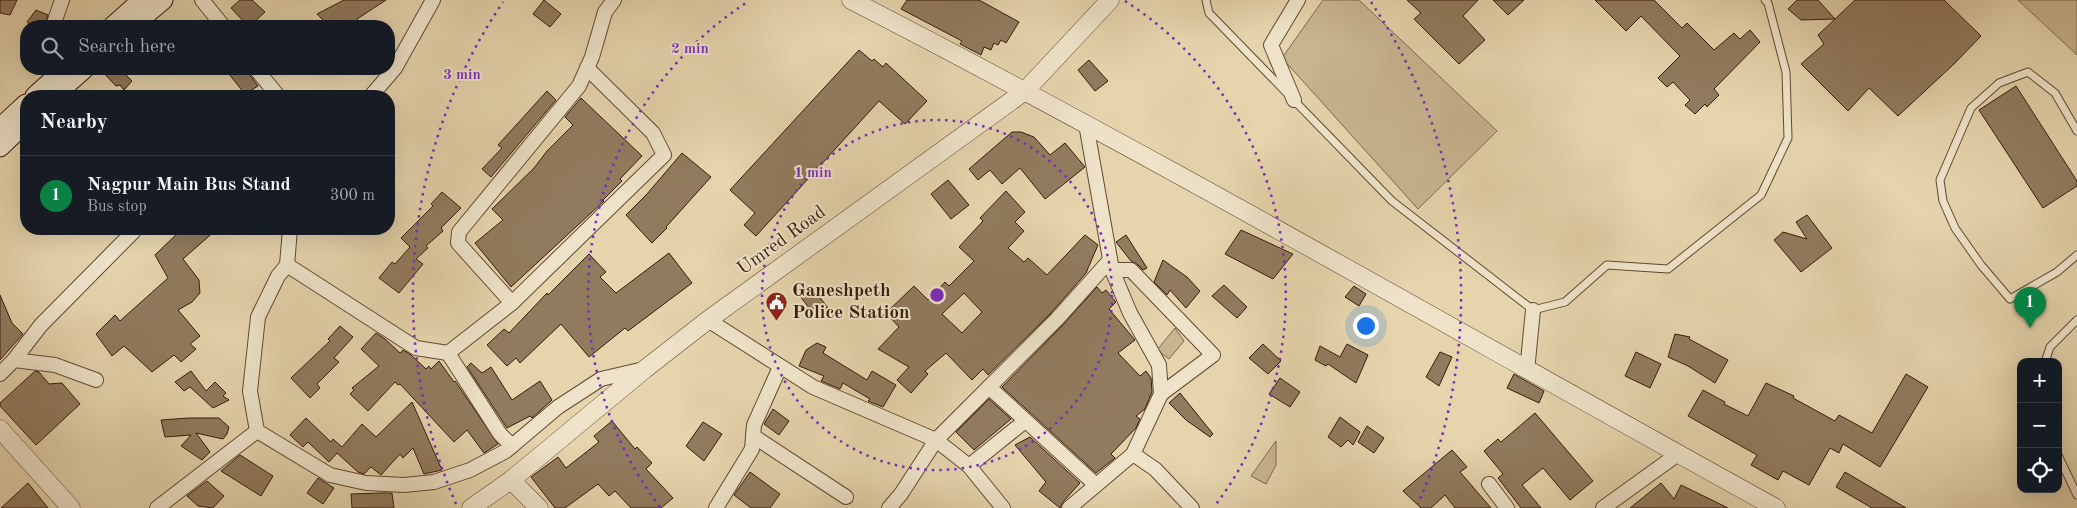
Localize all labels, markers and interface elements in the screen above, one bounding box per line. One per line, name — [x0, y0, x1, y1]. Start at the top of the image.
search box — [20, 20, 395, 75]
icon: search — [38, 34, 66, 62]
text: Search here — [78, 38, 175, 57]
text: 2 min — [671, 42, 709, 57]
text: 3 min — [443, 68, 481, 83]
text: Nearby — [40, 112, 108, 133]
text: 1 min — [794, 166, 832, 181]
text: Nagpur Main Bus Stand — [87, 176, 291, 195]
text: 1 — [51, 188, 61, 204]
text: 300 m — [330, 188, 375, 204]
text: Bus stop — [87, 199, 147, 215]
street label: Umred Road — [734, 203, 830, 279]
place label: Ganeshpeth Police Station — [792, 282, 910, 323]
centre of rings — [928, 286, 946, 304]
pin: 1 — [2014, 287, 2046, 328]
public building icon: Ganeshpeth Police Station — [764, 290, 788, 321]
your location — [1353, 313, 1379, 339]
map controls — [2017, 358, 2062, 493]
button: + — [2017, 358, 2062, 403]
button: − — [2017, 403, 2062, 448]
button: locate — [2017, 448, 2062, 493]

